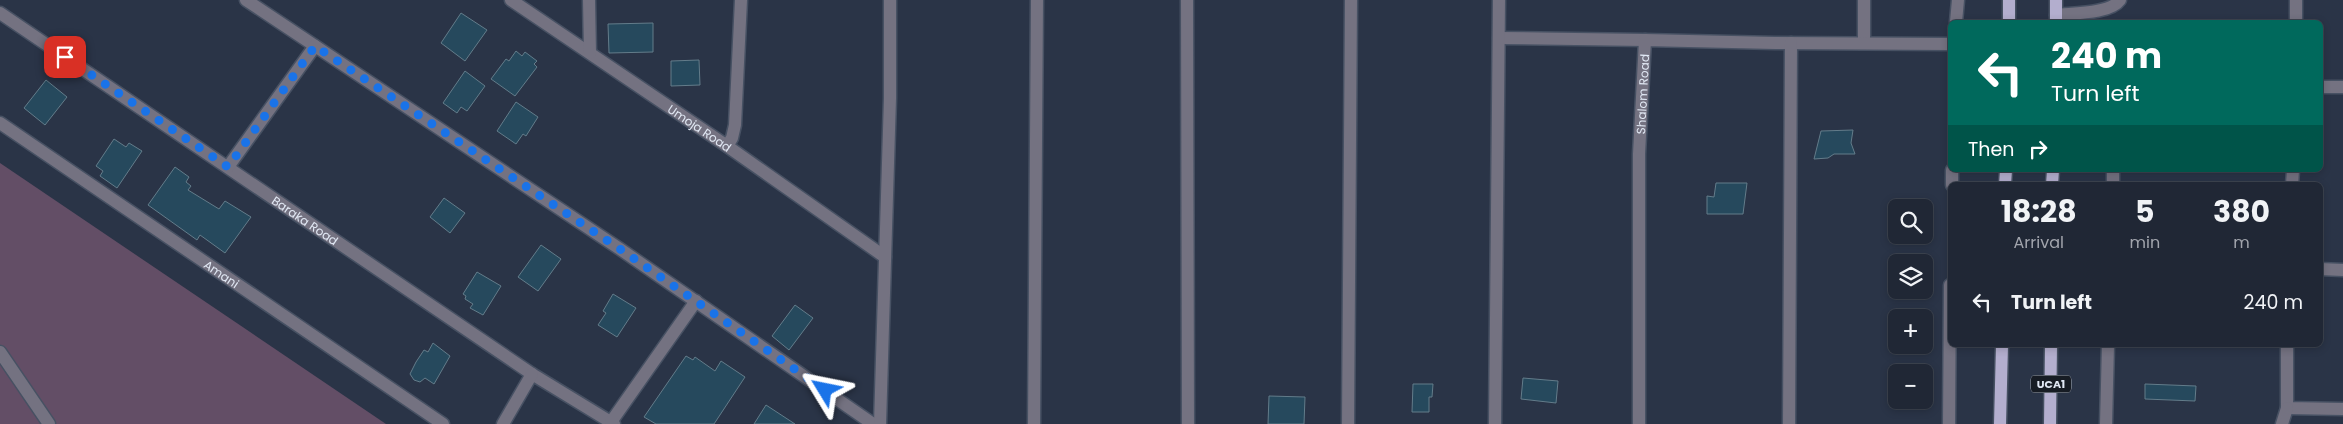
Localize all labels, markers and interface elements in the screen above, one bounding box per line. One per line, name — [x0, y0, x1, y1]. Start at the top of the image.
text: 240 m — [2051, 31, 2162, 80]
pin — [44, 36, 86, 78]
icon: left — [1968, 40, 2033, 105]
icon: arrive — [51, 43, 79, 71]
street label: Shalom Road — [1632, 54, 1653, 135]
text: Turn left — [2051, 78, 2139, 109]
street label: Umoja Road — [665, 100, 735, 155]
icon: right — [2024, 135, 2052, 163]
text: Then — [1968, 136, 2014, 163]
text: 18:28 — [2001, 190, 2077, 233]
text: 5 — [2135, 190, 2155, 233]
text: 380 — [2213, 190, 2270, 233]
street label: Baraka Road — [269, 192, 342, 249]
map controls — [1888, 199, 1933, 409]
button: search — [1888, 199, 1933, 244]
text: Arrival — [2014, 231, 2064, 254]
text: min — [2130, 231, 2160, 254]
text: m — [2233, 231, 2250, 254]
button: layers — [1888, 254, 1933, 299]
street label: Amani — [201, 256, 243, 292]
icon: left — [1968, 288, 1996, 316]
text: Turn left — [2011, 289, 2092, 316]
text: 240 m — [2244, 289, 2303, 316]
button: + — [1888, 309, 1933, 354]
position arrow — [798, 363, 850, 415]
button: − — [1888, 364, 1933, 409]
road number: UCA1 — [2031, 376, 2071, 392]

